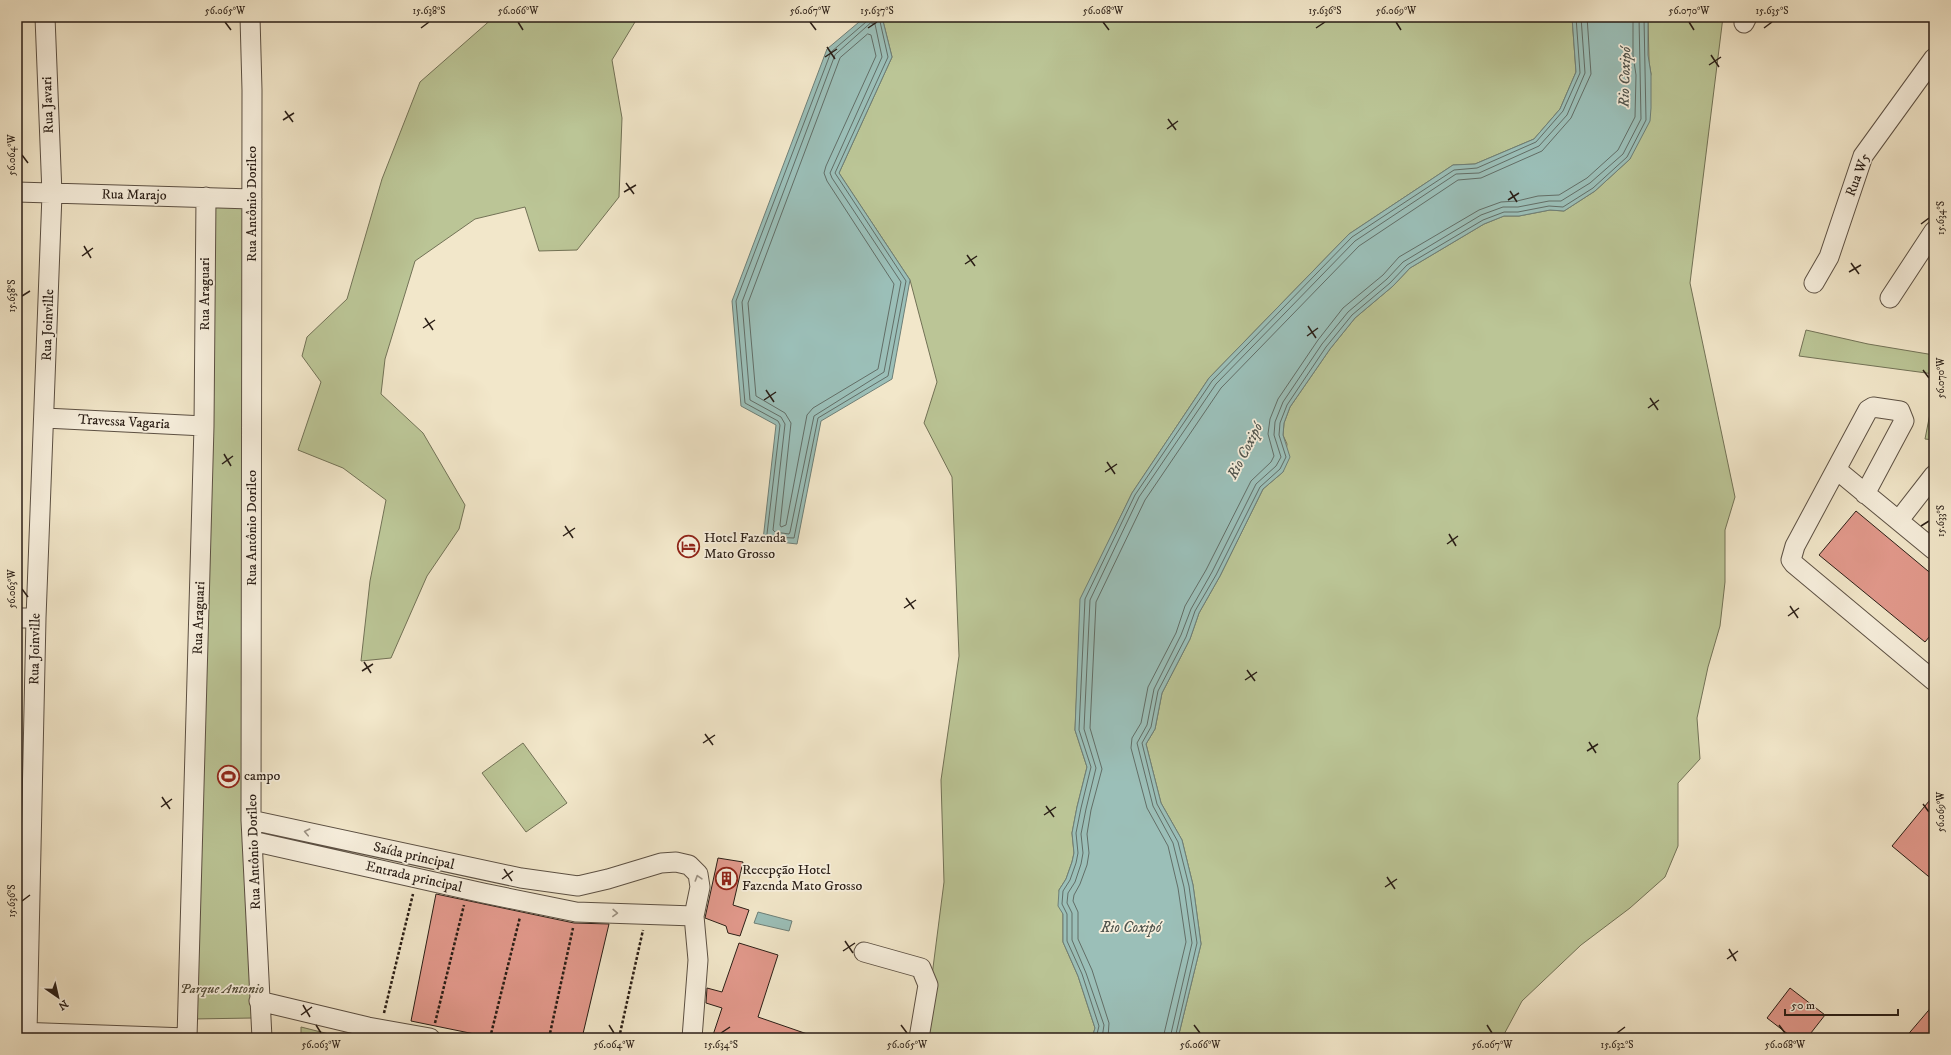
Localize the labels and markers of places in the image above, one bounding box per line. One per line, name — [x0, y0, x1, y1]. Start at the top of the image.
place label: Hotel Fazenda Mato Grosso — [704, 529, 786, 563]
hotel icon: Hotel Fazenda Mato Grosso — [676, 533, 702, 559]
sports icon: campo — [215, 763, 241, 789]
place label: campo — [244, 767, 281, 785]
place label: Recepção Hotel Fazenda Mato Grosso — [742, 861, 862, 895]
building icon: Recepção Hotel Fazenda Mato Grosso — [713, 865, 739, 891]

